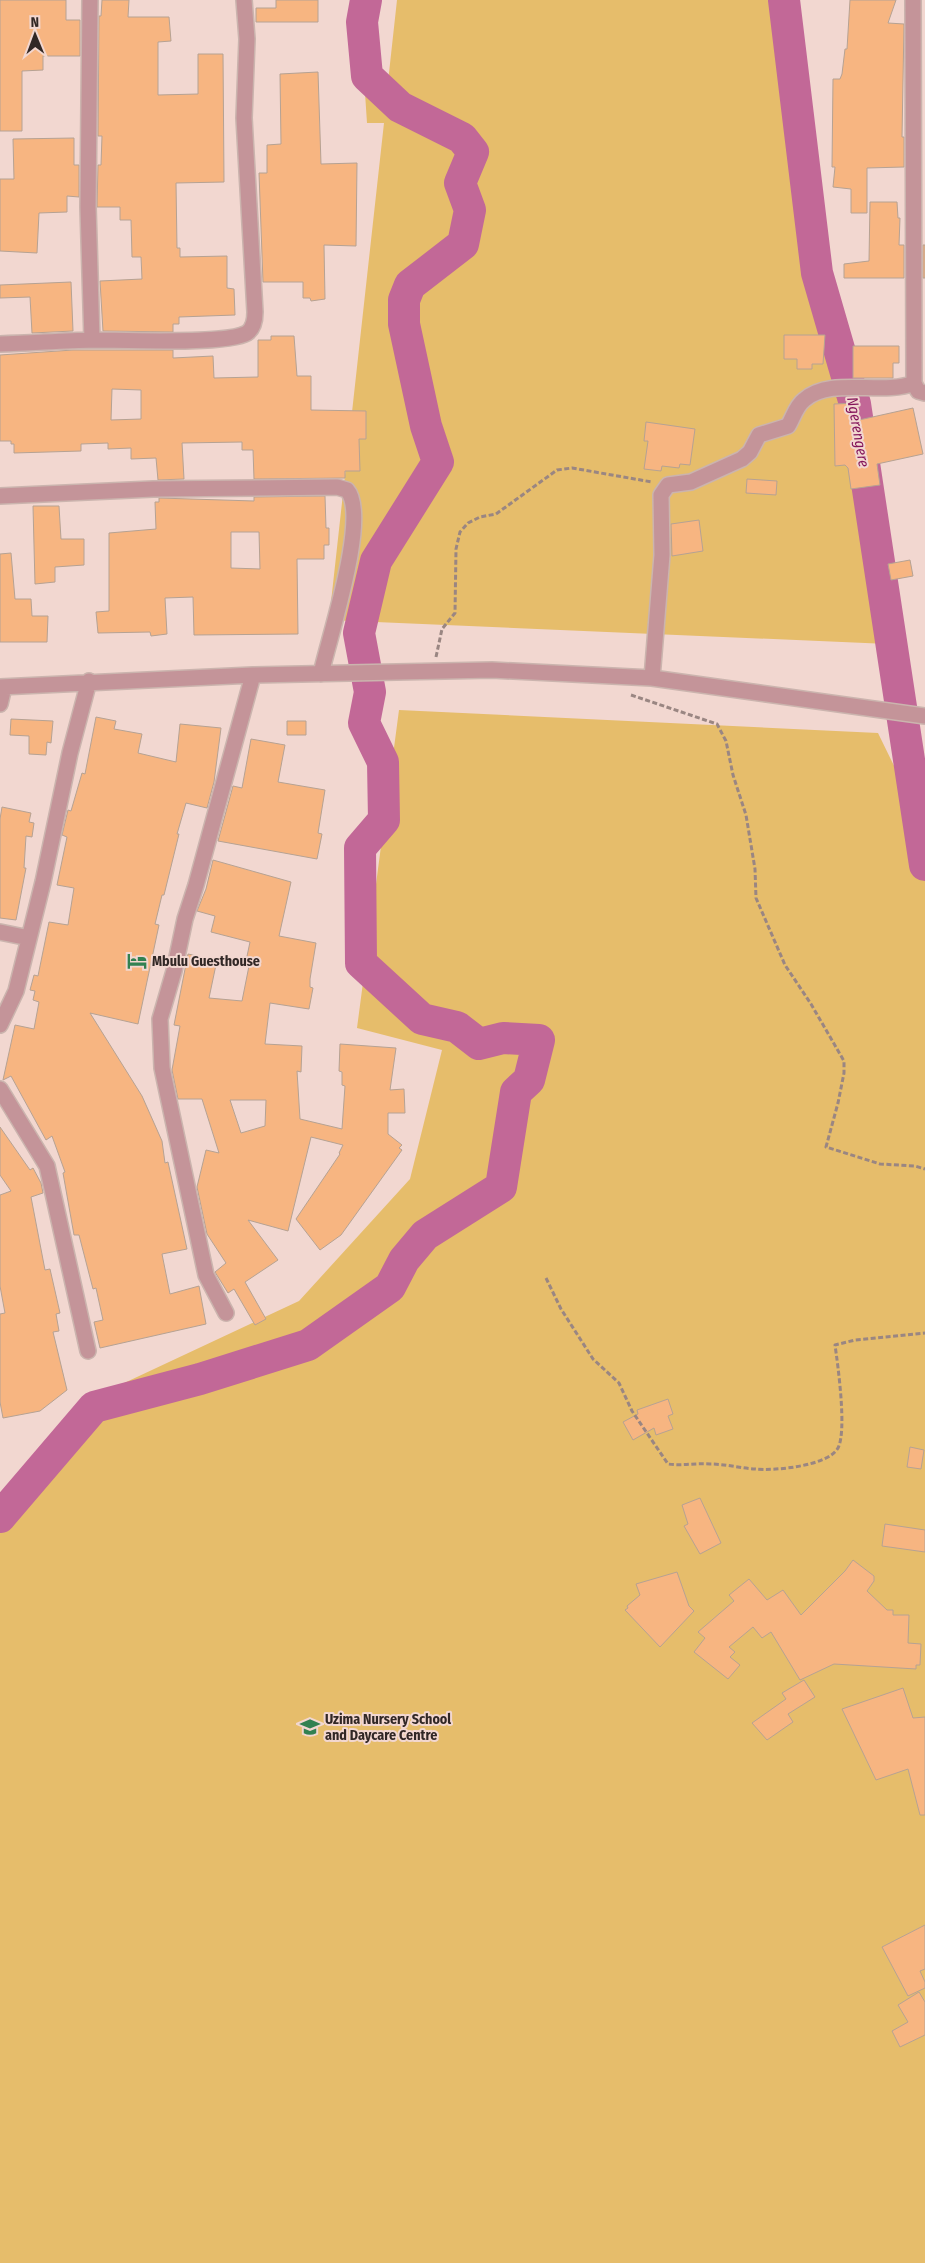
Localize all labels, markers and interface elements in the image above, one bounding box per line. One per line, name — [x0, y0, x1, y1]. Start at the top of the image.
north arrow — [10, 10, 60, 60]
text: N — [30, 14, 39, 31]
water label: Ngerengere — [843, 396, 873, 468]
hotel icon: Mbulu Guesthouse — [126, 950, 148, 972]
place label: Mbulu Guesthouse — [152, 953, 260, 970]
place label: Uzima Nursery School and Daycare Centre — [325, 1711, 451, 1744]
school or university icon: Uzima Nursery School and Daycare Centre — [299, 1716, 321, 1738]

